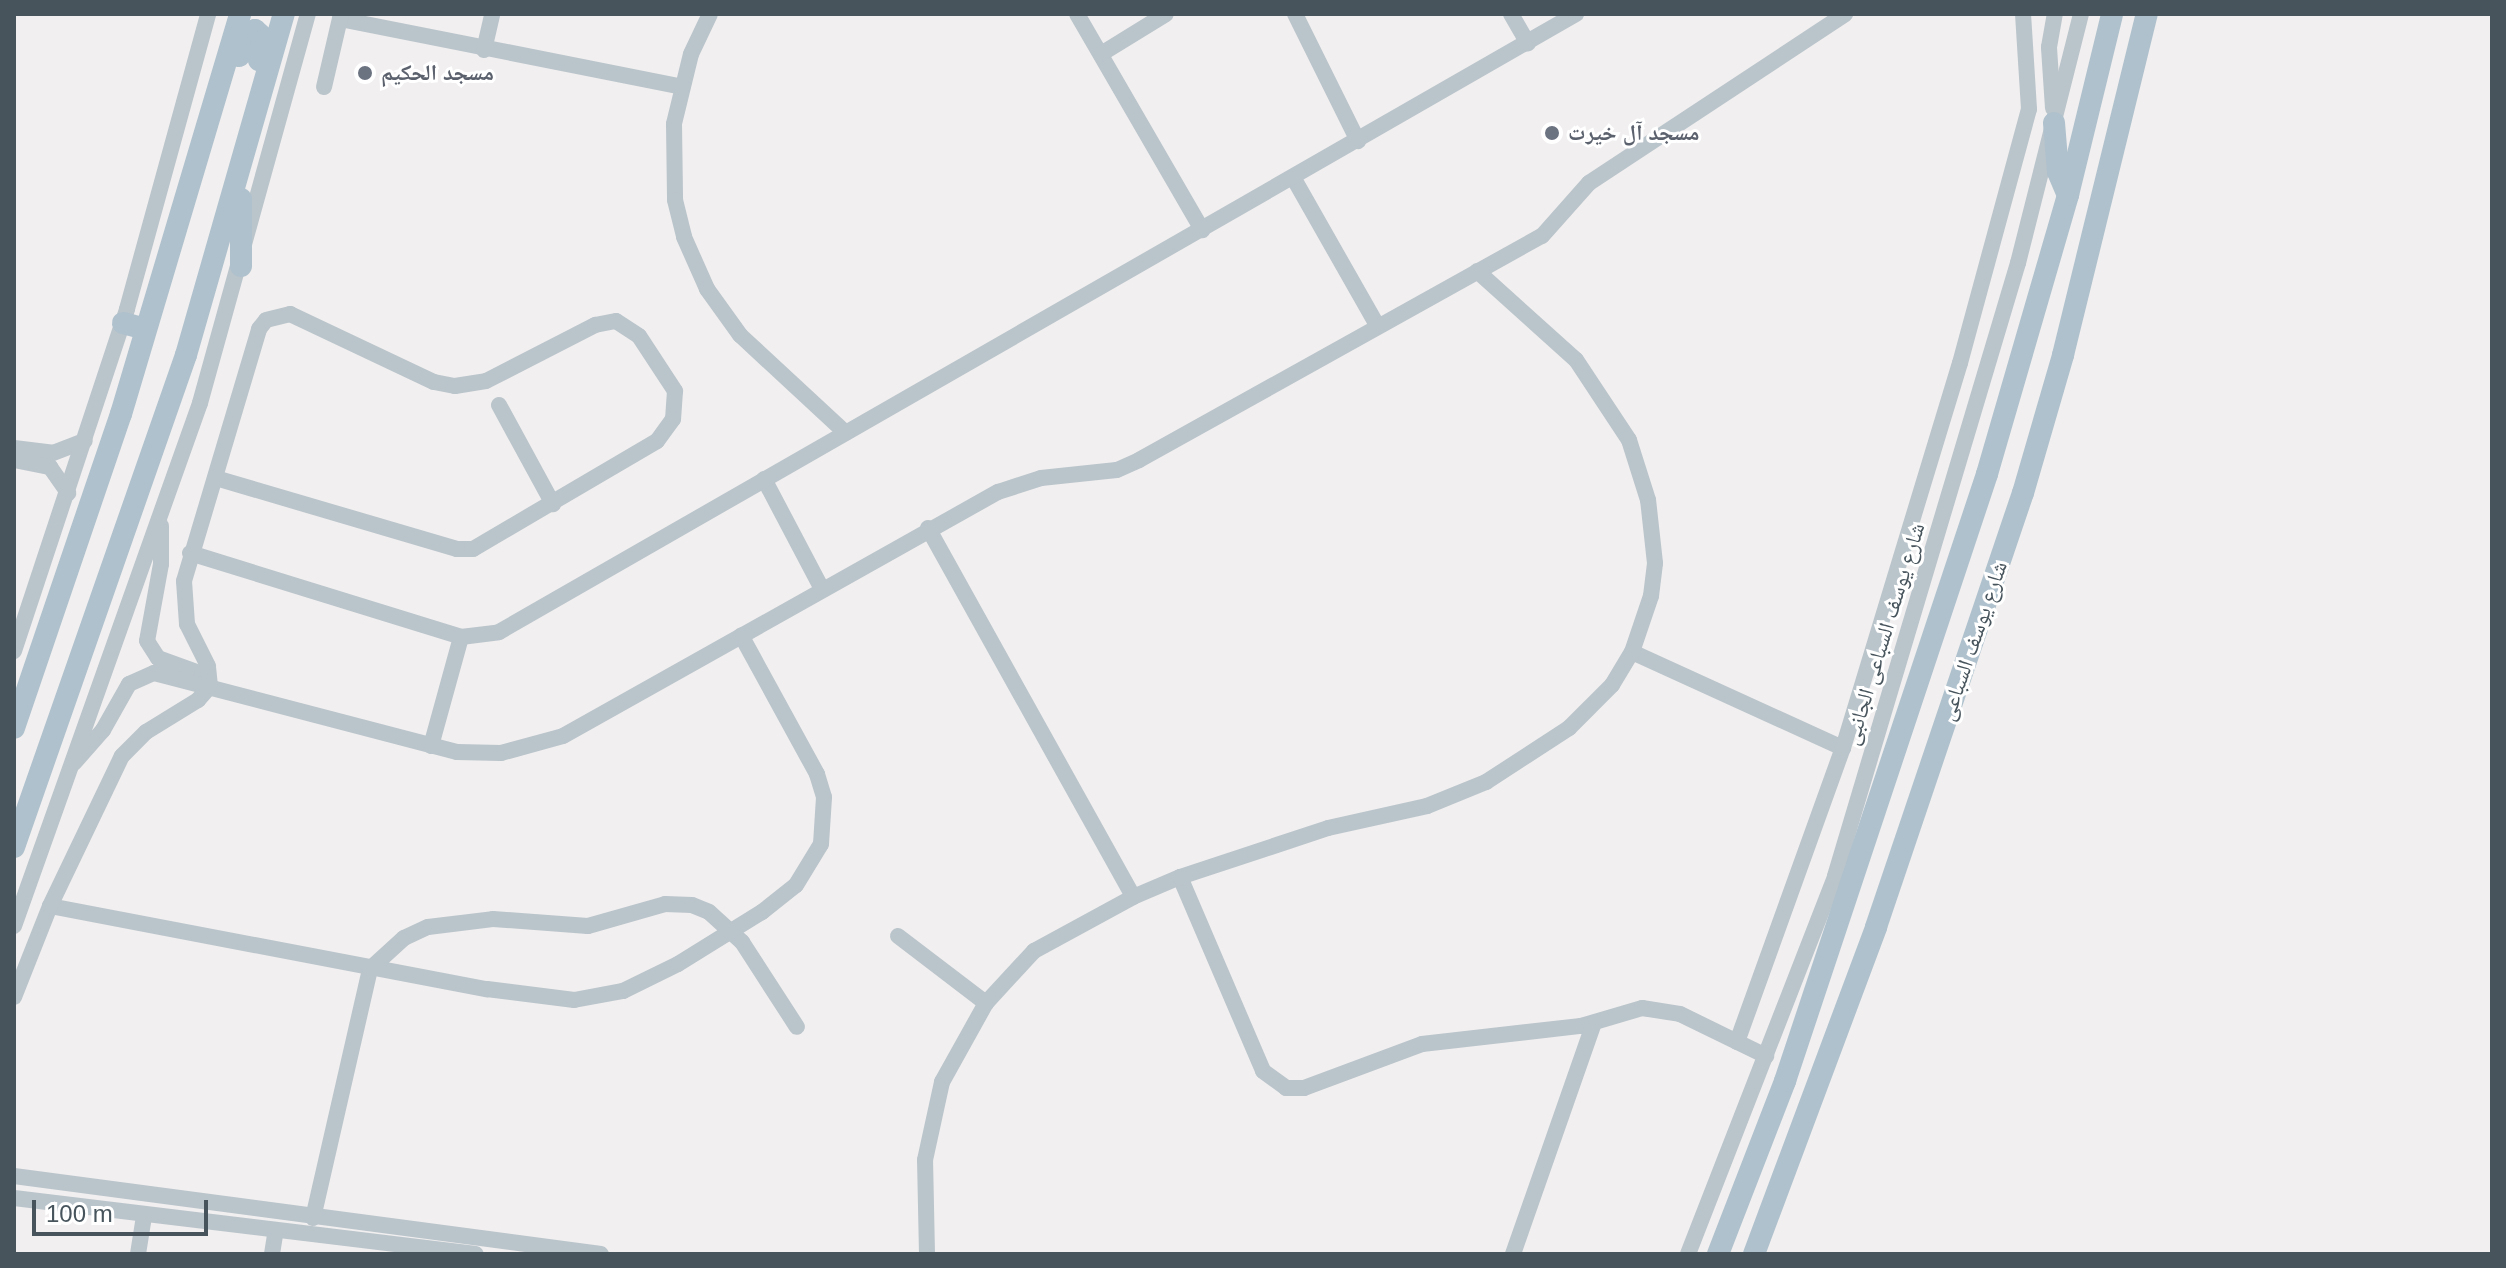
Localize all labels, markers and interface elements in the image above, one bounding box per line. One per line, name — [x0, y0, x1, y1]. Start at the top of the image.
place label: مسجد الحكيم — [381, 60, 494, 86]
marker: مسجد الحكيم — [356, 64, 374, 82]
place label: مسجد آل خيرت — [1568, 120, 1699, 146]
marker: مسجد آل خيرت — [1543, 124, 1561, 142]
street label: شارع يوسف السباعى الجانبى — [1838, 520, 1930, 748]
street label: شارع يوسف السباعى — [1933, 558, 2013, 724]
scale bar — [36, 1184, 212, 1234]
text: 100 m — [46, 1200, 113, 1227]

